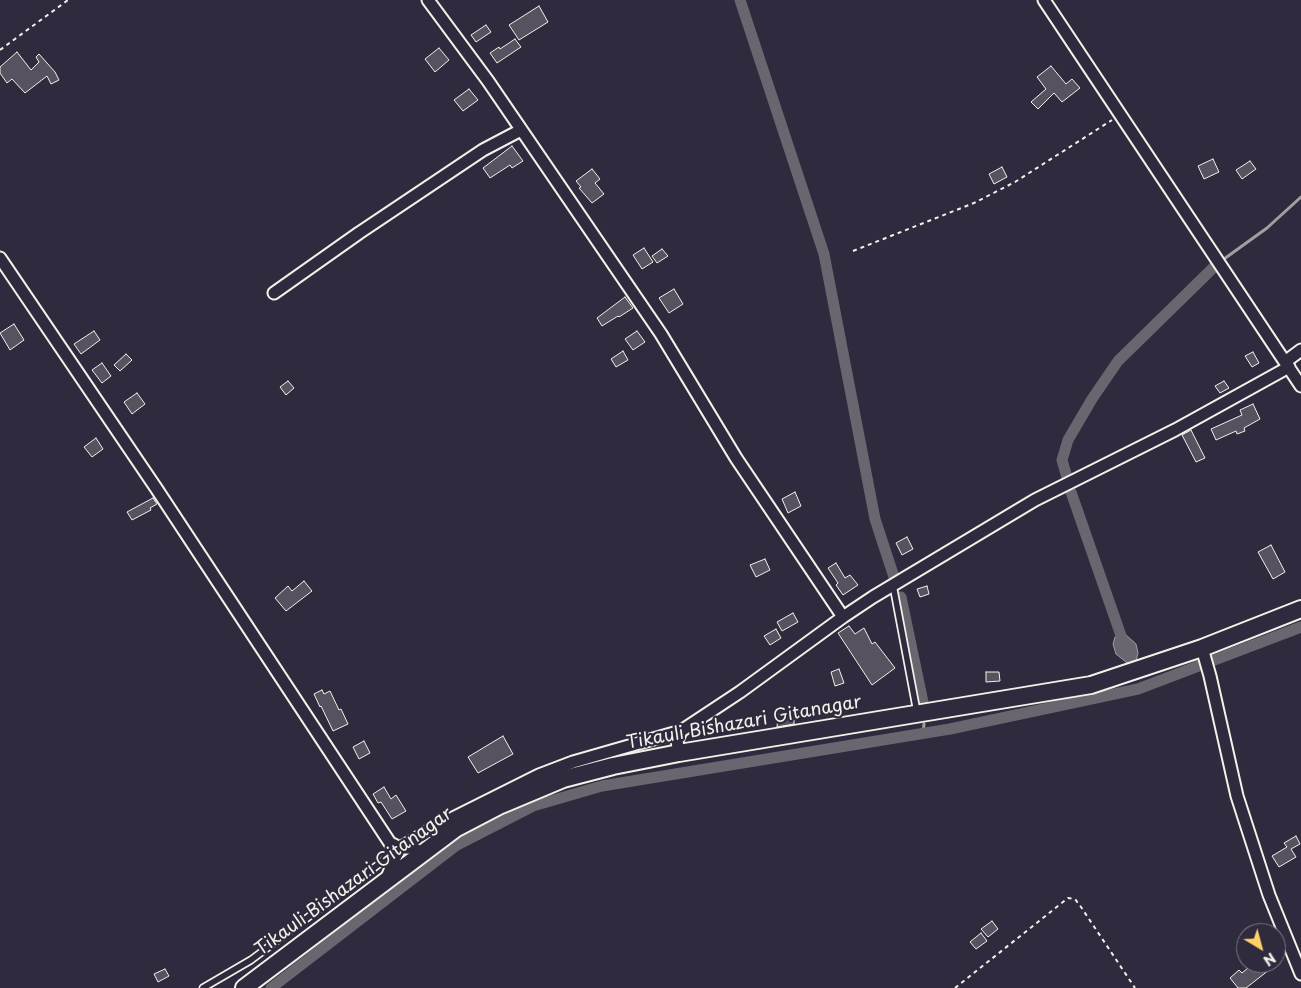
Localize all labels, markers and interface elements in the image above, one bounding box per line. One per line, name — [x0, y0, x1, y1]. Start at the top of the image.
street label: Tikauli Bishazari Gitanagar — [625, 692, 863, 754]
street label: Tikauli Bishazari Gitanagar — [251, 803, 457, 961]
north arrow — [1236, 923, 1286, 973]
text: N — [1259, 948, 1280, 971]

